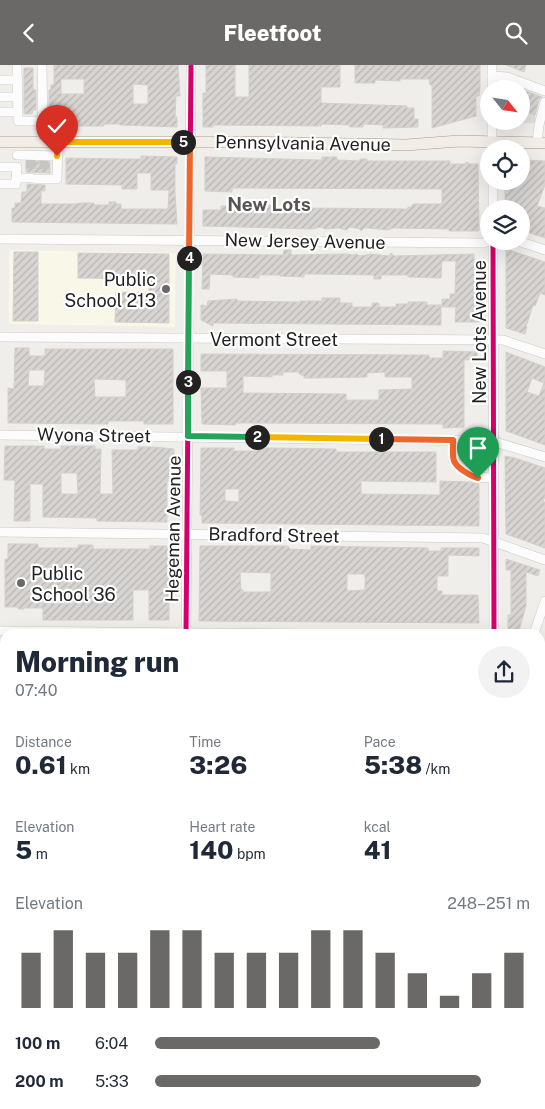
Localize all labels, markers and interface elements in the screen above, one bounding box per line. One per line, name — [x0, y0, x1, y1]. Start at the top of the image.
icon: back — [15, 19, 43, 47]
icon: search — [502, 19, 530, 47]
text: Fleetfoot — [224, 20, 321, 46]
north arrow — [480, 80, 530, 130]
map controls — [480, 80, 530, 250]
pin — [36, 105, 78, 156]
icon: check — [43, 112, 71, 140]
pin: 5 — [170, 129, 196, 155]
street label: Pennsylvania Avenue — [215, 131, 391, 155]
text: 5 — [179, 134, 188, 150]
button: locate — [480, 140, 530, 190]
district label: New Lots — [227, 193, 311, 215]
button: layers — [480, 200, 530, 250]
street label: New Jersey Avenue — [224, 229, 386, 253]
pin: 4 — [176, 245, 202, 271]
text: 4 — [185, 250, 194, 266]
street label: New Lots Avenue — [469, 260, 490, 404]
place label: Public School 213 — [64, 269, 156, 311]
marker: Public School 213 — [160, 283, 172, 295]
street label: Vermont Street — [210, 329, 338, 350]
pin: 3 — [176, 369, 200, 395]
text: 3 — [184, 374, 193, 390]
street label: Wyona Street — [37, 424, 151, 446]
pin: 2 — [244, 425, 270, 449]
pin: 1 — [368, 427, 394, 451]
pin — [457, 427, 499, 478]
text: 2 — [253, 429, 262, 445]
text: 1 — [379, 431, 385, 447]
icon: arrive — [464, 434, 492, 462]
street label: Hegeman Avenue — [161, 455, 185, 603]
street label: Bradford Street — [208, 523, 340, 547]
place label: Public School 36 — [31, 563, 116, 605]
marker: Public School 36 — [15, 577, 27, 589]
text: Morning run — [15, 645, 179, 678]
button: share — [478, 646, 530, 698]
text: 07:40 — [15, 681, 57, 700]
text: Distance — [15, 734, 72, 750]
text: Time — [189, 734, 221, 750]
text: Pace — [364, 734, 396, 750]
text: 0.61 — [15, 750, 67, 780]
text: 3:26 — [189, 750, 247, 780]
text: 5:38 — [364, 750, 422, 780]
text: km — [67, 761, 90, 777]
text: /km — [422, 761, 450, 777]
text: Elevation — [15, 819, 74, 835]
text: Heart rate — [189, 819, 256, 835]
text: kcal — [364, 819, 391, 835]
text: 5 — [15, 835, 32, 865]
text: 140 — [189, 835, 234, 865]
text: 41 — [364, 835, 391, 865]
text: m — [32, 846, 48, 862]
text: bpm — [234, 846, 266, 862]
text: Elevation — [15, 894, 83, 913]
text: 248–251 m — [447, 894, 530, 913]
text: 100 m — [15, 1034, 60, 1053]
text: 6:04 — [95, 1034, 128, 1053]
text: 200 m — [15, 1072, 64, 1091]
text: 5:33 — [95, 1072, 129, 1091]

